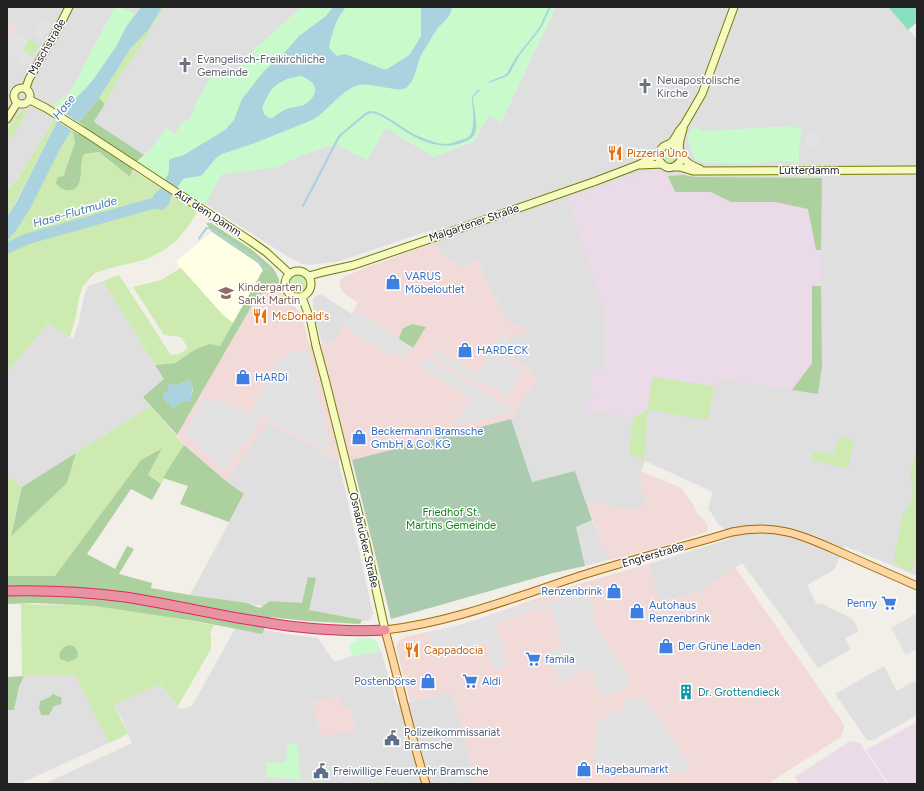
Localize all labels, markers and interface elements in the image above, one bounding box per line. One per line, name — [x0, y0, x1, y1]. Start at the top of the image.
street label: Maschstraße — [26, 16, 68, 78]
place label: Evangelisch-Freikirchliche Gemeinde — [197, 53, 325, 79]
church icon: Evangelisch-Freikirchliche Gemeinde — [176, 56, 194, 74]
place label: Neuapostolische Kirche — [657, 74, 740, 100]
church icon: Neuapostolische Kirche — [636, 77, 654, 95]
water label: Hase — [50, 91, 79, 122]
restaurant icon: Pizzeria Uno — [606, 144, 624, 162]
place label: Pizzeria Uno — [627, 147, 688, 160]
street label: Lutterdamm — [779, 164, 839, 177]
street label: Auf dem Damm — [172, 187, 244, 239]
water label: Hase-Flutmulde — [31, 193, 119, 231]
street label: Malgartener Straße — [427, 202, 521, 244]
place label: VARUS Möbeloutlet — [405, 270, 465, 296]
shop icon: VARUS Möbeloutlet — [384, 273, 402, 291]
place label: Kindergarten Sankt Martin — [238, 281, 302, 307]
school or university icon: Kindergarten Sankt Martin — [217, 284, 235, 302]
restaurant icon: McDonald's — [251, 307, 269, 325]
place label: McDonald's — [272, 310, 329, 323]
shop icon: HARDECK — [456, 341, 474, 359]
place label: HARDECK — [477, 344, 529, 357]
shop icon: HARDi — [234, 368, 252, 386]
place label: HARDi — [255, 371, 288, 384]
place label: Beckermann Bramsche GmbH & Co. KG — [371, 425, 483, 451]
shop icon: Beckermann Bramsche GmbH & Co. KG — [350, 428, 368, 446]
street label: Osnabrücker Straße — [347, 491, 381, 589]
park label: Friedhof St. Martins Gemeinde — [406, 506, 496, 532]
street label: Engterstraße — [621, 540, 685, 570]
shop icon: Renzenbrink — [605, 582, 623, 600]
place label: Renzenbrink — [541, 585, 603, 598]
supermarket icon: Penny — [880, 594, 898, 612]
place label: Penny — [847, 597, 877, 610]
place label: Autohaus Renzenbrink — [649, 599, 710, 625]
shop icon: Autohaus Renzenbrink — [628, 602, 646, 620]
shop icon: Der Grüne Laden — [657, 637, 675, 655]
place label: Der Grüne Laden — [678, 640, 761, 653]
restaurant icon: Cappadocia — [403, 641, 421, 659]
place label: Cappadocia — [424, 644, 483, 657]
supermarket icon: famila — [524, 650, 542, 668]
place label: famila — [545, 653, 575, 666]
shop icon: Postenbörse — [419, 672, 437, 690]
supermarket icon: Aldi — [461, 672, 479, 690]
place label: Postenbörse — [354, 675, 416, 688]
place label: Aldi — [482, 675, 501, 688]
building icon: Dr. Grottendieck — [677, 683, 695, 701]
place label: Dr. Grottendieck — [698, 686, 780, 699]
place label: Polizeikommissariat Bramsche — [404, 726, 500, 752]
public building icon: Polizeikommissariat Bramsche — [383, 729, 401, 747]
shop icon: Hagebaumarkt — [575, 760, 593, 778]
public building icon: Freiwillige Feuerwehr Bramsche — [312, 762, 330, 780]
place label: Hagebaumarkt — [596, 763, 669, 776]
place label: Freiwillige Feuerwehr Bramsche — [333, 765, 488, 778]

